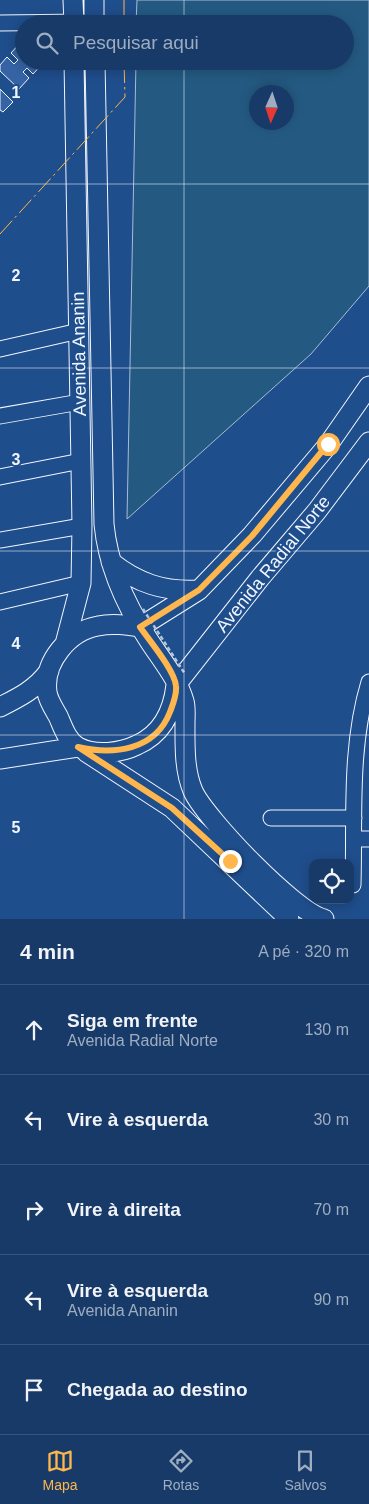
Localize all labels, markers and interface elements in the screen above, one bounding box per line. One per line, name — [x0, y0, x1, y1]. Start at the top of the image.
search box — [15, 15, 354, 70]
icon: search — [33, 29, 61, 57]
text: Pesquisar aqui — [73, 32, 199, 53]
text: 1 — [12, 84, 21, 101]
north arrow — [249, 85, 294, 130]
text: 2 — [12, 267, 21, 284]
street label: Avenida Ananin — [68, 291, 90, 417]
route start — [317, 433, 340, 456]
text: 3 — [12, 451, 21, 468]
street label: Avenida Radial Norte — [212, 492, 334, 636]
text: 4 — [12, 635, 21, 652]
text: 5 — [12, 819, 21, 836]
route end — [219, 850, 242, 873]
map controls — [309, 859, 354, 904]
button: locate — [309, 859, 354, 904]
text: 4 min — [20, 940, 75, 963]
text: A pé · 320 m — [258, 943, 349, 960]
text: Siga em frente — [67, 1010, 198, 1031]
icon: ahead — [20, 1016, 48, 1044]
text: 130 m — [305, 1021, 349, 1038]
text: Avenida Radial Norte — [67, 1032, 218, 1049]
icon: left — [20, 1106, 48, 1134]
text: Vire à esquerda — [67, 1109, 208, 1130]
text: 30 m — [313, 1111, 349, 1128]
icon: right — [20, 1196, 48, 1224]
text: Vire à direita — [67, 1199, 181, 1220]
text: 70 m — [313, 1201, 349, 1218]
text: Vire à esquerda — [67, 1280, 208, 1301]
icon: left — [20, 1286, 48, 1314]
text: 90 m — [313, 1291, 349, 1308]
text: Avenida Ananin — [67, 1302, 178, 1319]
icon: arrive — [20, 1376, 48, 1404]
text: Chegada ao destino — [67, 1379, 248, 1400]
tab: Mapa — [43, 1447, 78, 1493]
tab: Rotas — [163, 1447, 199, 1493]
tab: Salvos — [284, 1447, 326, 1493]

